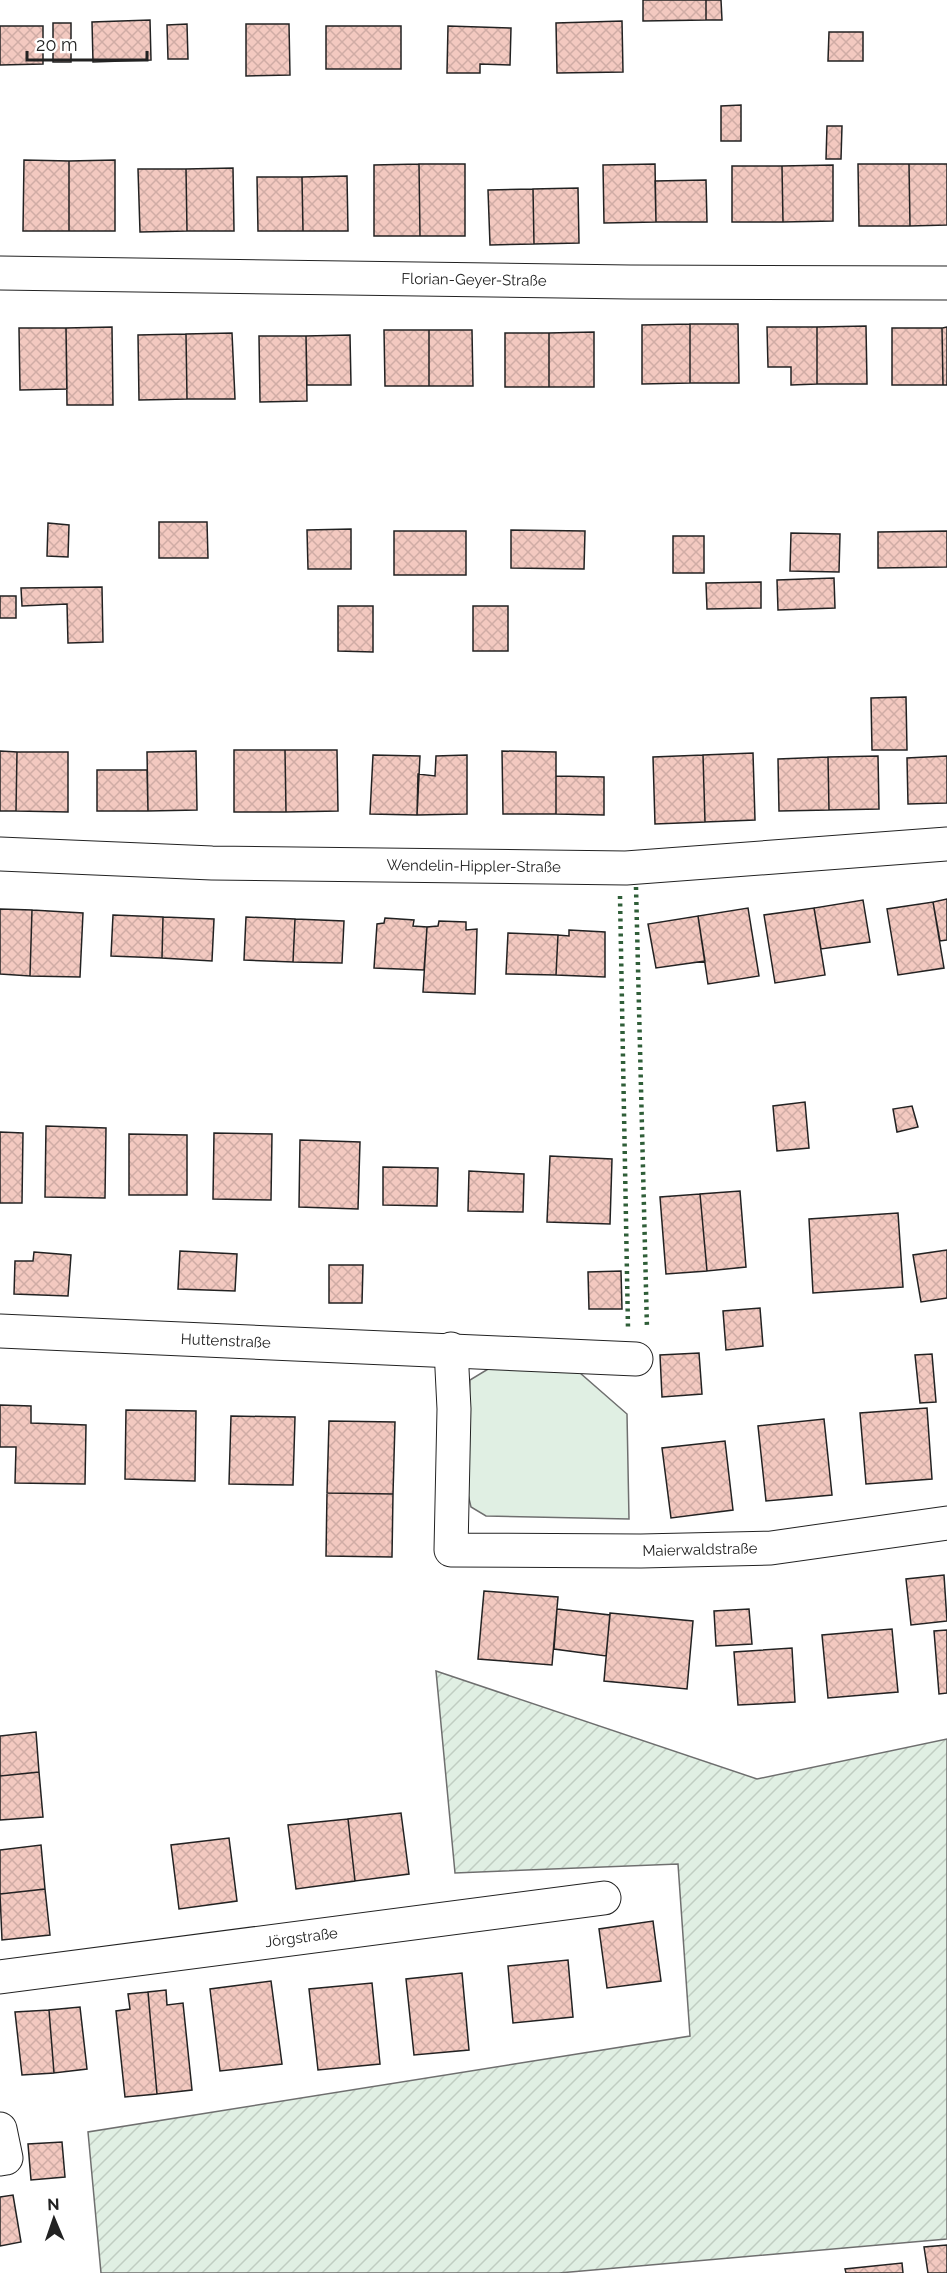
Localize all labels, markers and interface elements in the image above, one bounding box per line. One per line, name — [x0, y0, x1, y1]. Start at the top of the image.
scale bar — [27, 24, 147, 62]
text: 20 m — [36, 34, 78, 55]
street label: Florian-Geyer-Straße — [401, 270, 547, 290]
street label: Wendelin-Hippler-Straße — [387, 856, 561, 876]
street label: Huttenstraße — [180, 1330, 271, 1352]
street label: Maierwaldstraße — [642, 1539, 758, 1560]
street label: Jörgstraße — [264, 1924, 339, 1951]
north arrow — [24, 2189, 84, 2249]
text: N — [47, 2195, 60, 2214]

